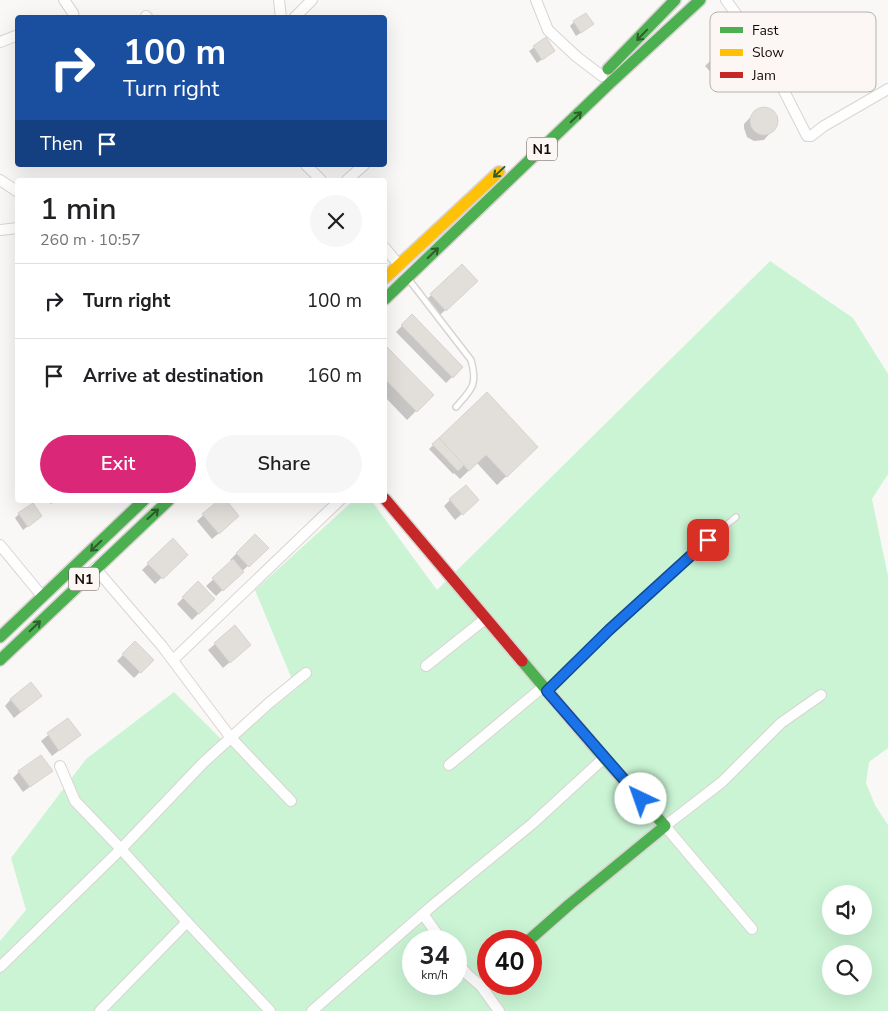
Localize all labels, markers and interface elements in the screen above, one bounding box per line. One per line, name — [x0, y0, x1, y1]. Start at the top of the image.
legend — [710, 12, 876, 92]
text: Fast — [752, 21, 778, 40]
text: 100 m — [123, 29, 226, 76]
one-way arrow — [635, 29, 648, 41]
icon: right — [40, 35, 105, 100]
text: Slow — [752, 43, 784, 62]
text: Jam — [751, 66, 776, 85]
text: Turn right — [123, 74, 219, 104]
one-way arrow — [569, 111, 582, 123]
icon: arrive — [93, 130, 121, 158]
text: Then — [40, 131, 83, 157]
road number: N1 — [527, 138, 557, 160]
one-way arrow — [493, 166, 506, 178]
text: 1 min — [40, 189, 116, 230]
button: close — [310, 195, 362, 247]
text: 260 m · 10:57 — [40, 229, 141, 251]
one-way arrow — [426, 247, 439, 259]
icon: right — [40, 287, 68, 315]
text: Turn right — [83, 288, 170, 314]
text: 100 m — [307, 288, 362, 314]
icon: arrive — [40, 362, 68, 390]
text: Arrive at destination — [83, 363, 264, 389]
text: 160 m — [307, 363, 362, 389]
button: Exit — [40, 435, 196, 493]
button: Share — [206, 435, 362, 493]
one-way arrow — [147, 508, 160, 520]
pin — [687, 519, 729, 561]
icon: arrive — [694, 526, 722, 554]
one-way arrow — [90, 540, 103, 552]
road number: N1 — [69, 568, 99, 590]
one-way arrow — [29, 620, 41, 632]
position arrow — [614, 772, 666, 824]
map controls — [822, 885, 872, 995]
button: sound — [822, 885, 872, 935]
speed limit sign: 40 — [477, 930, 542, 995]
text: 34 — [419, 939, 450, 973]
button: search — [822, 945, 872, 995]
text: km/h — [421, 967, 448, 983]

